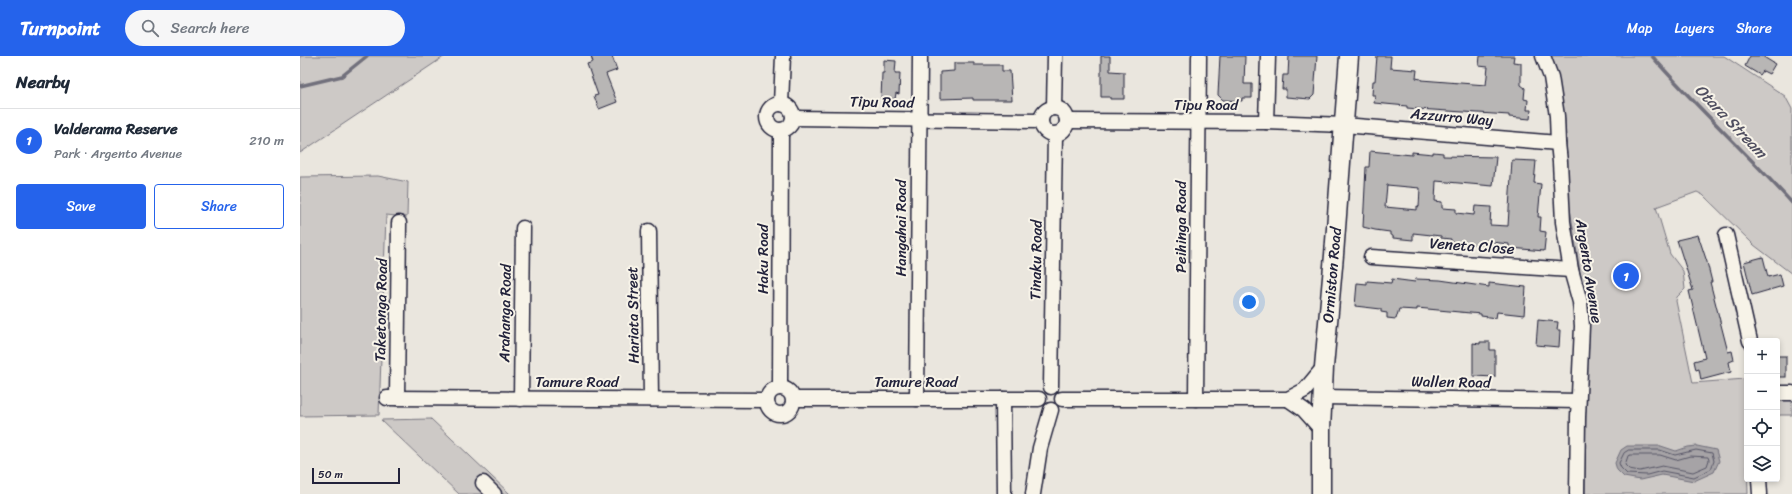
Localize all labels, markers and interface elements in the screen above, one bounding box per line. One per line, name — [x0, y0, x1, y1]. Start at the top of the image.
search box — [125, 10, 405, 46]
text: Turnpoint — [20, 12, 101, 45]
text: Search here — [171, 15, 250, 41]
text: Map — [1627, 16, 1652, 41]
text: Layers — [1674, 16, 1714, 41]
text: Share — [1736, 16, 1772, 41]
icon: search — [139, 17, 161, 39]
text: Nearby — [16, 67, 70, 97]
water label: Otara Stream — [1687, 77, 1776, 167]
street label: Tipu Road — [850, 88, 915, 116]
street label: Tipu Road — [1174, 92, 1239, 118]
street label: Azzurro Way — [1409, 100, 1495, 134]
text: Valderama Reserve — [54, 116, 178, 142]
text: 1 — [26, 129, 32, 152]
text: 210 m — [249, 129, 284, 152]
text: Park · Argento Avenue — [54, 142, 182, 165]
street label: Hangahai Road — [888, 178, 914, 276]
street label: Peihinga Road — [1168, 180, 1194, 273]
button: Save — [16, 184, 146, 229]
button: Share — [154, 184, 284, 229]
street label: Argento Avenue — [1568, 216, 1610, 325]
street label: Tinaku Road — [1022, 219, 1050, 300]
street label: Haku Road — [750, 223, 776, 294]
street label: Ormiston Road — [1315, 225, 1349, 324]
street label: Veneta Close — [1429, 230, 1516, 262]
street label: Taketonga Road — [367, 257, 395, 362]
pin: 1 — [1613, 261, 1639, 291]
street label: Arahanga Road — [491, 263, 519, 363]
street label: Hariata Street — [619, 266, 647, 364]
your location — [1239, 292, 1259, 312]
map controls — [1744, 338, 1780, 482]
button: + — [1744, 338, 1780, 374]
street label: Wallen Road — [1411, 368, 1492, 396]
street label: Tamure Road — [535, 369, 620, 395]
street label: Tamure Road — [874, 369, 959, 395]
button: − — [1744, 374, 1780, 410]
button: locate — [1744, 410, 1780, 446]
button: layers — [1744, 446, 1780, 482]
text: 50 m — [318, 465, 343, 484]
scale bar — [312, 466, 400, 485]

